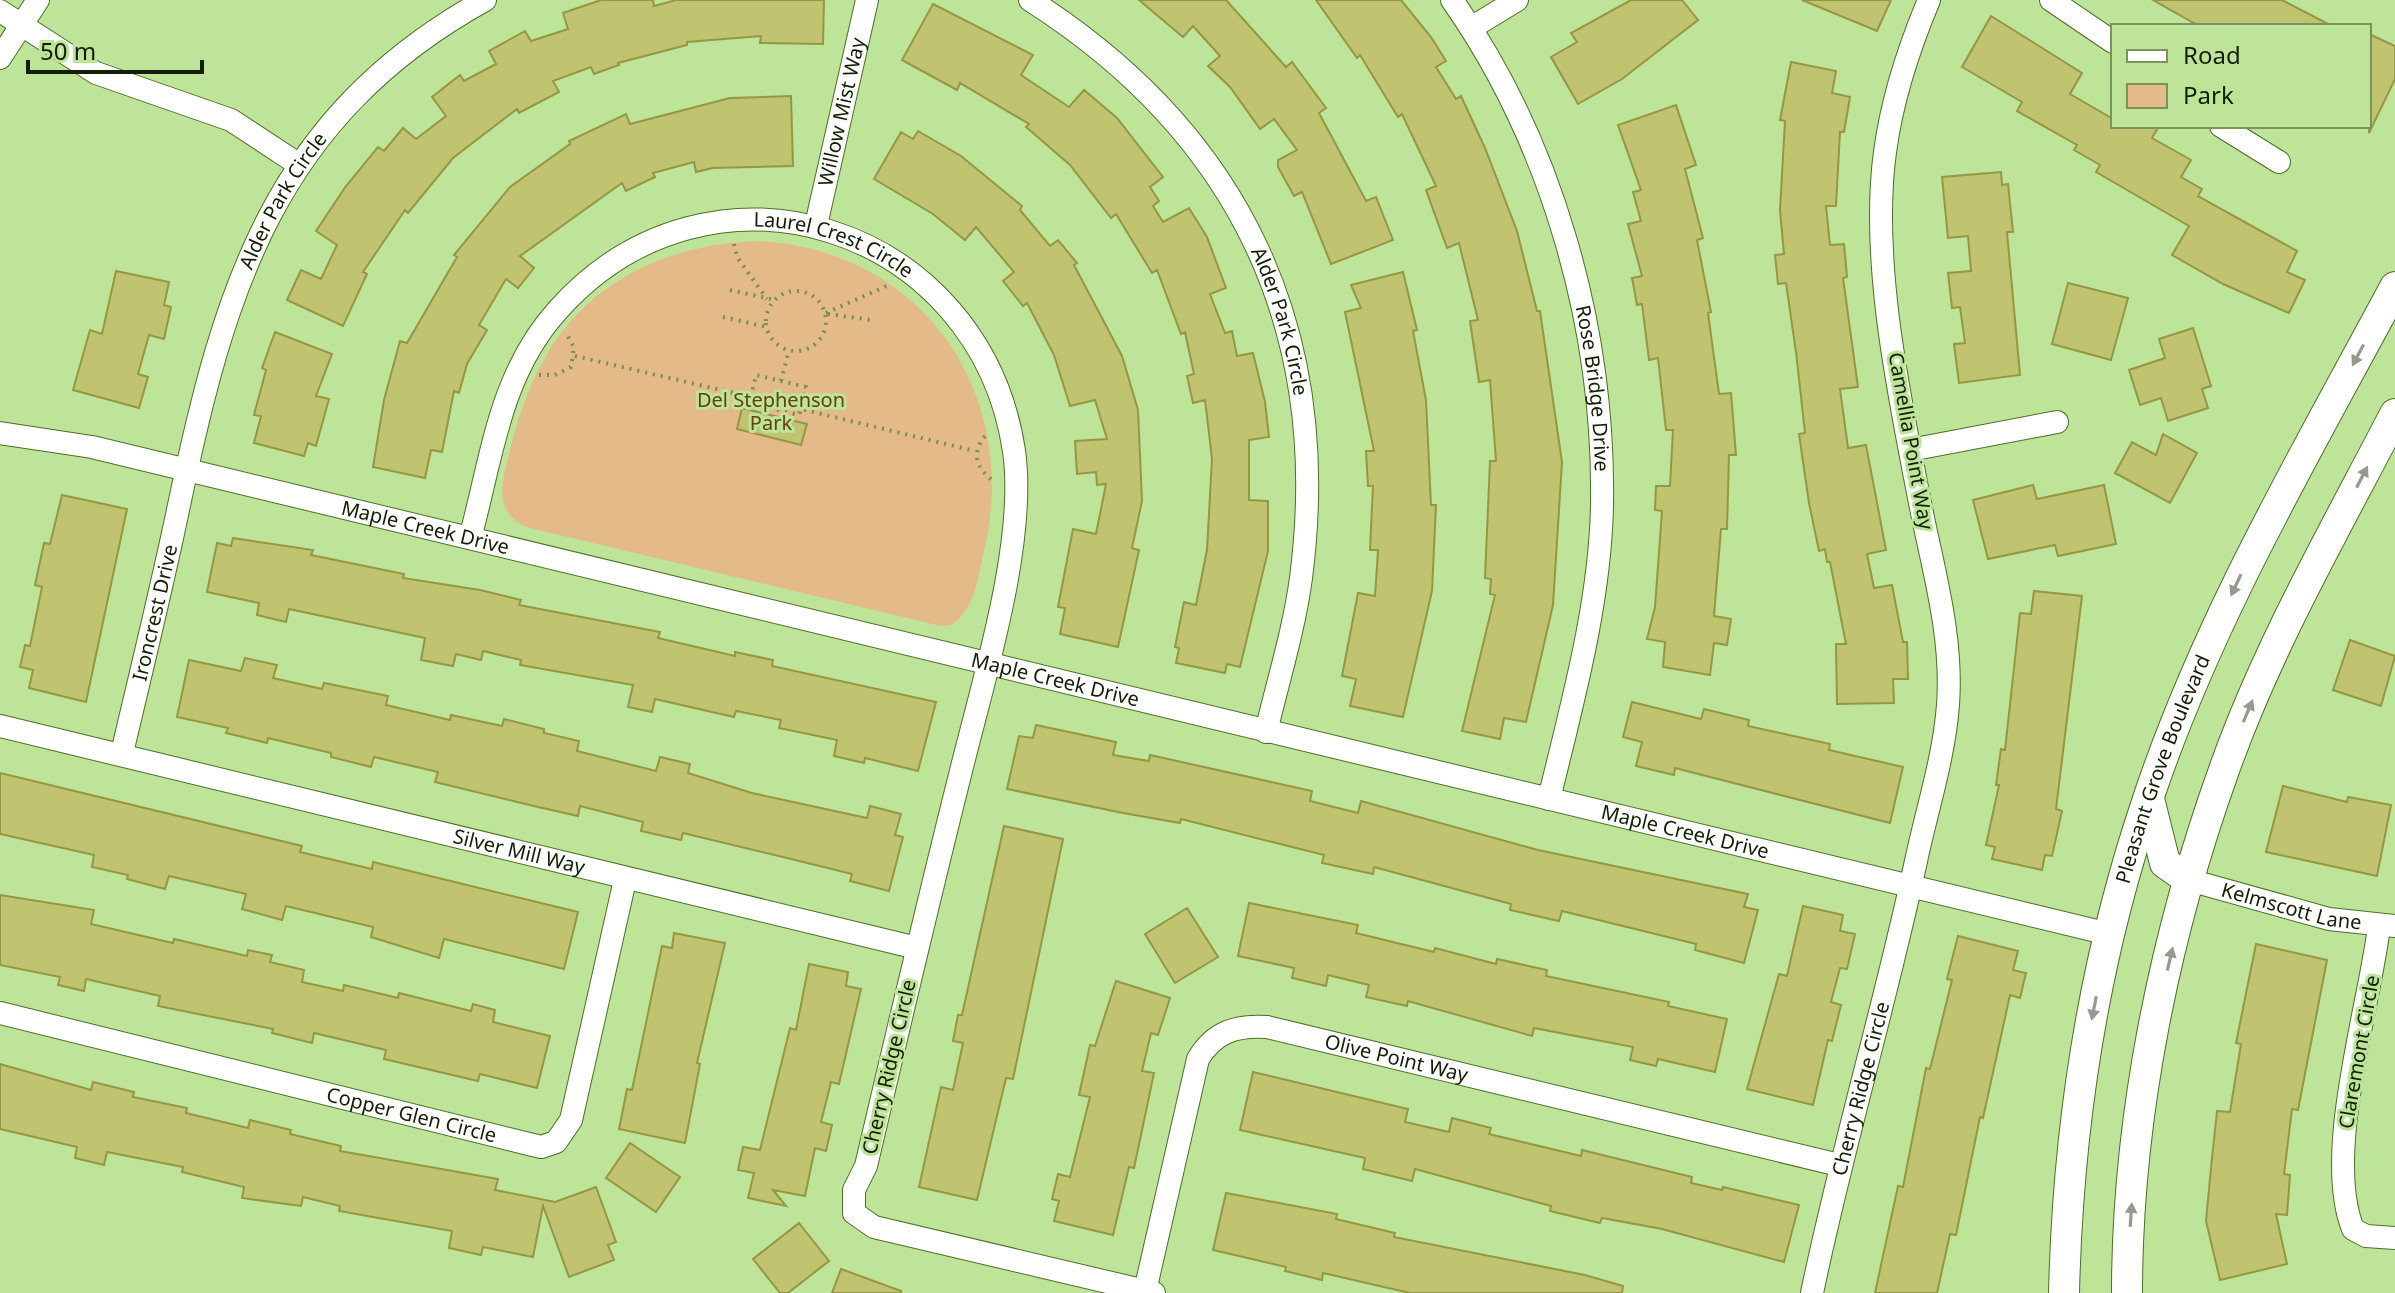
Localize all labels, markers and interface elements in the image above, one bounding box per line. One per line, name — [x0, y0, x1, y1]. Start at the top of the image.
scale bar — [28, 24, 202, 74]
legend — [2111, 24, 2371, 128]
text: 50 m — [40, 34, 96, 67]
street label: Willow Mist Way — [811, 34, 871, 189]
text: Road — [2183, 38, 2241, 71]
text: Park — [2183, 78, 2234, 111]
street label: Alder Park Circle — [233, 126, 332, 273]
street label: Laurel Crest Circle — [753, 206, 919, 284]
street label: Alder Park Circle — [1245, 242, 1315, 397]
street label: Rose Bridge Drive — [1570, 303, 1616, 472]
one-way arrow — [2352, 344, 2365, 367]
street label: Camellia Point Way — [1883, 350, 1941, 532]
park label: Del Stephenson Park — [697, 386, 845, 436]
one-way arrow — [2356, 466, 2369, 489]
street label: Maple Creek Drive — [339, 494, 512, 560]
street label: Ironcrest Drive — [125, 542, 183, 684]
one-way arrow — [2229, 573, 2243, 597]
street label: Maple Creek Drive — [969, 646, 1142, 712]
street label: Pleasant Grove Boulevard — [2109, 650, 2216, 886]
one-way arrow — [2242, 699, 2255, 723]
street label: Maple Creek Drive — [1599, 798, 1772, 864]
street label: Silver Mill Way — [450, 822, 589, 880]
street label: Kelmscott Lane — [2218, 876, 2363, 935]
one-way arrow — [2164, 946, 2177, 971]
street label: Claremont Circle — [2332, 973, 2385, 1131]
street label: Cherry Ridge Circle — [855, 977, 922, 1157]
one-way arrow — [2087, 996, 2100, 1021]
street label: Cherry Ridge Circle — [1825, 999, 1895, 1178]
street label: Olive Point Way — [1322, 1027, 1472, 1088]
street label: Copper Glen Circle — [324, 1080, 500, 1149]
one-way arrow — [2125, 1202, 2138, 1227]

